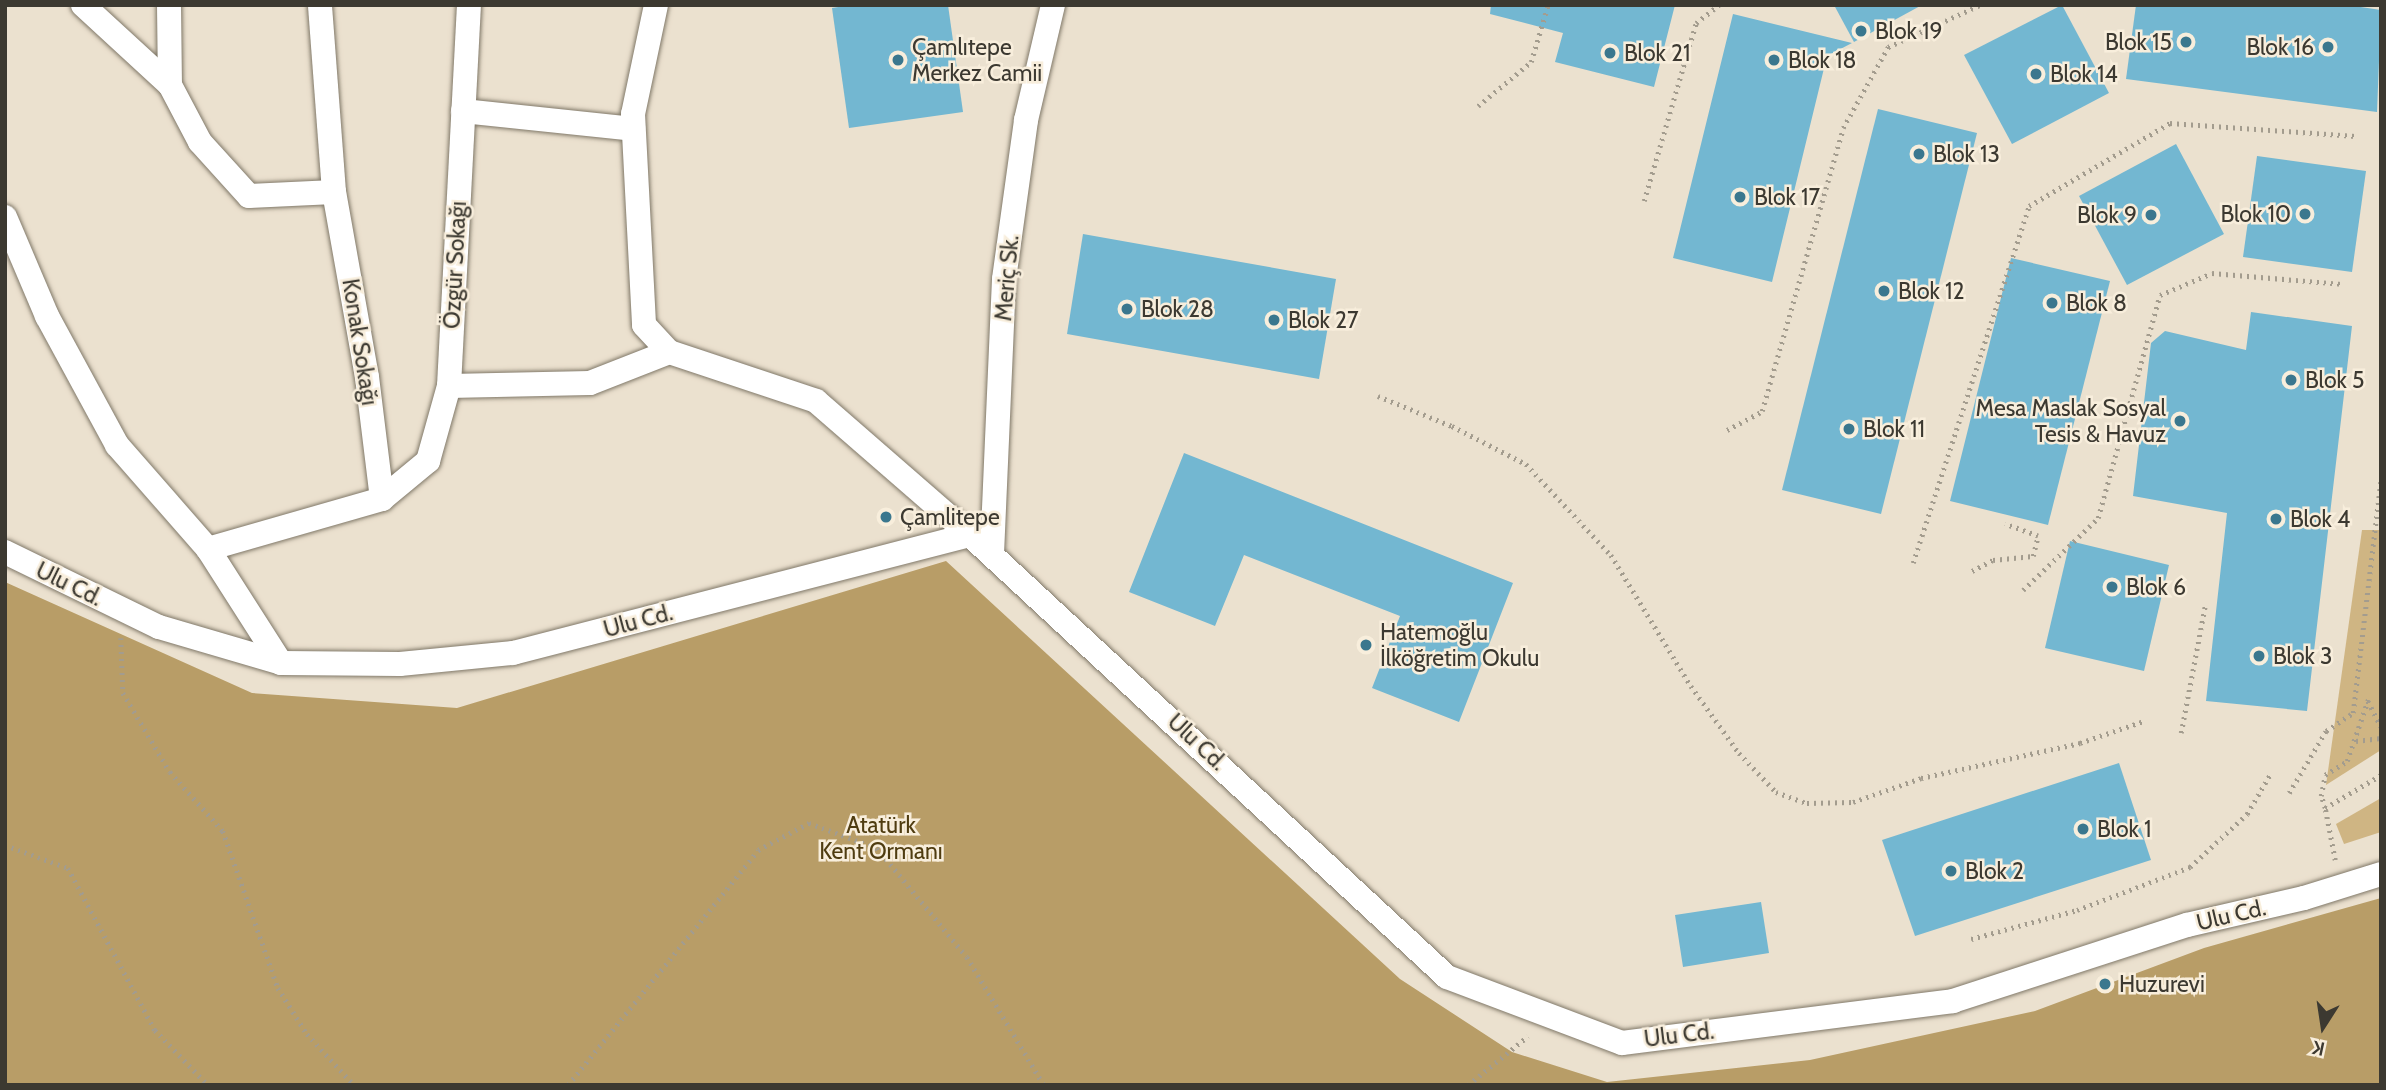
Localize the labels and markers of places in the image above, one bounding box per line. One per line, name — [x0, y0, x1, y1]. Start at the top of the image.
place label: Blok 19 — [1875, 17, 1943, 45]
marker: Blok 19 — [1853, 23, 1869, 39]
place label: Blok 15 — [2105, 28, 2172, 56]
place label: Çamlıtepe Merkez Camii — [912, 33, 1042, 87]
place label: Blok 16 — [2246, 33, 2314, 61]
marker: Blok 15 — [2178, 34, 2194, 50]
place label: Blok 21 — [1624, 39, 1691, 67]
marker: Blok 16 — [2320, 39, 2336, 55]
marker: Blok 21 — [1602, 45, 1618, 61]
place label: Blok 18 — [1788, 46, 1856, 74]
marker: Çamlıtepe Merkez Camii — [890, 52, 906, 68]
marker: Blok 18 — [1766, 52, 1782, 68]
place label: Blok 14 — [2050, 60, 2118, 88]
marker: Blok 14 — [2028, 66, 2044, 82]
place label: Blok 13 — [1933, 140, 2000, 168]
marker: Blok 13 — [1911, 146, 1927, 162]
place label: Blok 17 — [1754, 183, 1820, 211]
marker: Blok 17 — [1732, 189, 1748, 205]
place label: Blok 10 — [2220, 200, 2291, 228]
place label: Blok 9 — [2077, 201, 2137, 229]
marker: Blok 10 — [2297, 206, 2313, 222]
marker: Blok 9 — [2143, 207, 2159, 223]
place label: Blok 12 — [1898, 277, 1965, 305]
marker: Blok 12 — [1876, 283, 1892, 299]
place label: Blok 8 — [2066, 289, 2127, 317]
place label: Blok 28 — [1141, 295, 1214, 323]
marker: Blok 8 — [2044, 295, 2060, 311]
marker: Blok 28 — [1119, 301, 1135, 317]
place label: Blok 27 — [1288, 306, 1359, 334]
marker: Blok 27 — [1266, 312, 1282, 328]
place label: Blok 5 — [2305, 366, 2364, 394]
marker: Blok 5 — [2283, 372, 2299, 388]
place label: Mesa Maslak Sosyal Tesis & Havuz — [1975, 394, 2166, 448]
marker: Mesa Maslak Sosyal Tesis & Havuz — [2172, 413, 2188, 429]
place label: Blok 11 — [1863, 415, 1925, 443]
marker: Blok 11 — [1841, 421, 1857, 437]
place label: Çamlitepe — [900, 503, 1000, 531]
place label: Blok 4 — [2290, 505, 2350, 533]
marker: Çamlitepe — [878, 509, 894, 525]
marker: Blok 4 — [2268, 511, 2284, 527]
place label: Blok 6 — [2126, 573, 2186, 601]
marker: Blok 6 — [2104, 579, 2120, 595]
place label: Hatemoğlu İlköğretim Okulu — [1380, 618, 1539, 672]
marker: Hatemoğlu İlköğretim Okulu — [1358, 637, 1374, 653]
place label: Blok 3 — [2273, 642, 2332, 670]
marker: Blok 3 — [2251, 648, 2267, 664]
place label: Blok 1 — [2097, 815, 2152, 843]
marker: Blok 1 — [2075, 821, 2091, 837]
place label: Blok 2 — [1965, 857, 2024, 885]
marker: Blok 2 — [1943, 863, 1959, 879]
place label: Huzurevi — [2119, 970, 2205, 998]
marker: Huzurevi — [2097, 976, 2113, 992]

